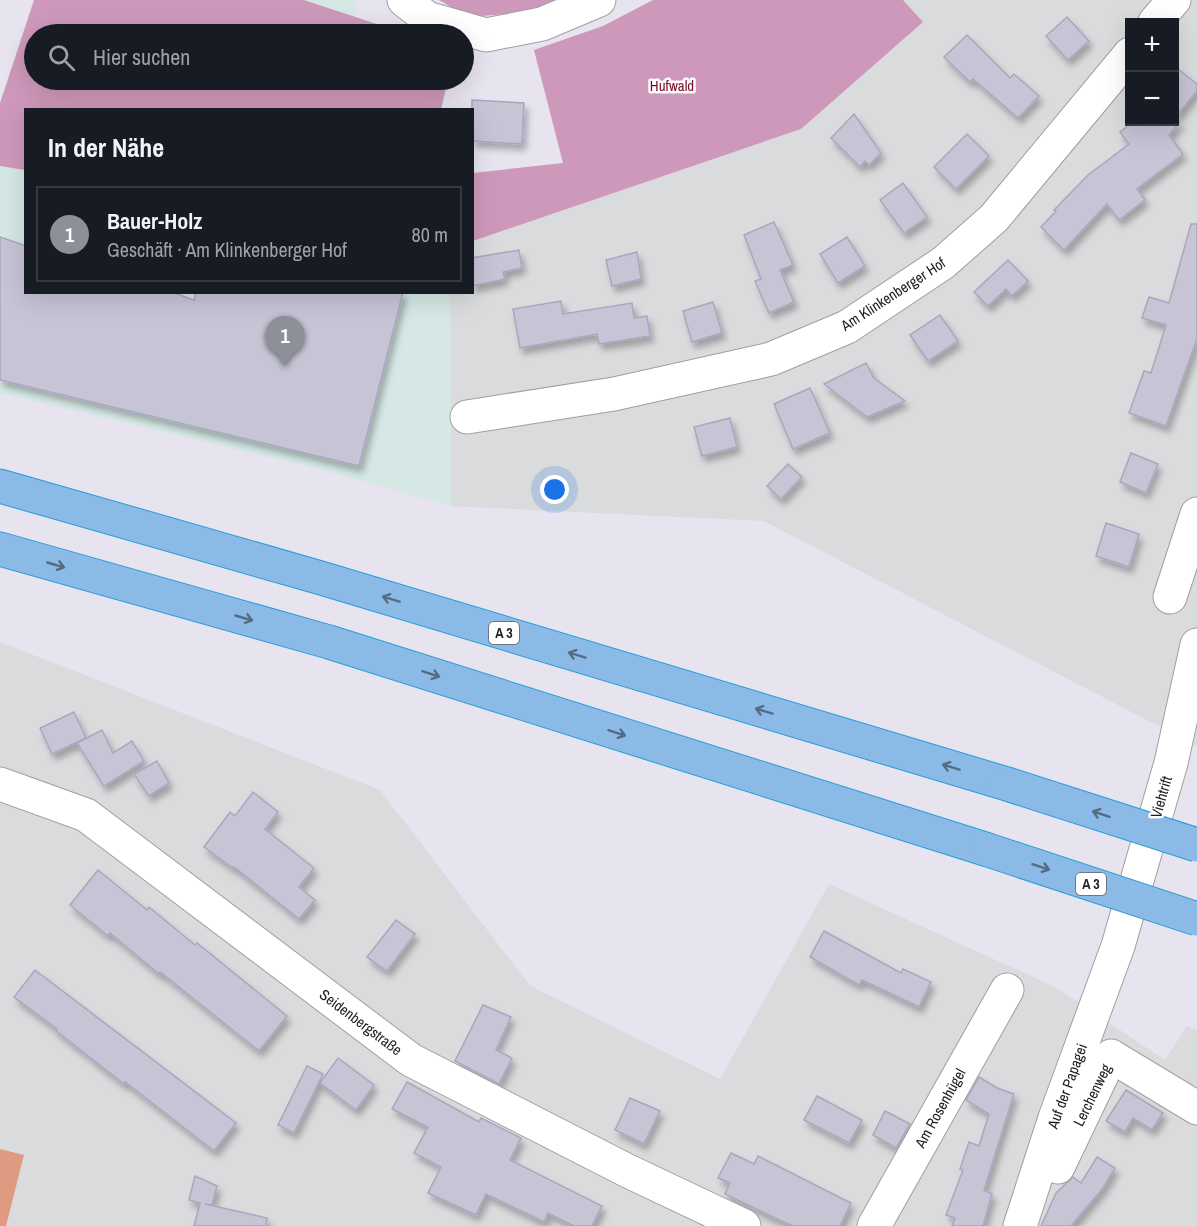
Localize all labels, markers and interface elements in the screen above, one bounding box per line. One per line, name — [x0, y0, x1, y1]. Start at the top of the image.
map controls — [1125, 18, 1179, 126]
button: + — [1125, 18, 1179, 72]
search box — [24, 24, 474, 90]
icon: search — [45, 41, 78, 74]
text: Hier suchen — [93, 42, 190, 72]
button: − — [1125, 72, 1179, 126]
park label: Hufwald — [650, 75, 694, 96]
text: In der Nähe — [48, 130, 164, 165]
text: Bauer-Holz — [107, 206, 202, 236]
text: 1 — [65, 221, 74, 248]
text: 80 m — [412, 221, 448, 248]
text: Geschäft · Am Klinkenberger Hof — [107, 236, 347, 263]
street label: Am Klinkenberger Hof — [836, 252, 950, 336]
pin: 1 — [266, 316, 304, 366]
your location — [540, 475, 569, 504]
one-way arrow — [46, 560, 65, 571]
one-way arrow — [381, 592, 400, 603]
one-way arrow — [234, 613, 253, 624]
road number: A 3 — [489, 622, 519, 644]
one-way arrow — [568, 649, 587, 660]
one-way arrow — [421, 669, 440, 680]
one-way arrow — [755, 705, 774, 716]
one-way arrow — [607, 728, 626, 739]
one-way arrow — [942, 761, 961, 772]
street label: Viehtrift — [1145, 773, 1177, 821]
one-way arrow — [1092, 808, 1111, 819]
one-way arrow — [1031, 863, 1050, 874]
road number: A 3 — [1076, 873, 1106, 895]
street label: Seidenbergstraße — [315, 984, 407, 1060]
street label: Auf der Papagei — [1042, 1041, 1092, 1132]
street label: Lerchenweg — [1068, 1060, 1116, 1130]
street label: Am Rosenhügel — [909, 1065, 970, 1152]

